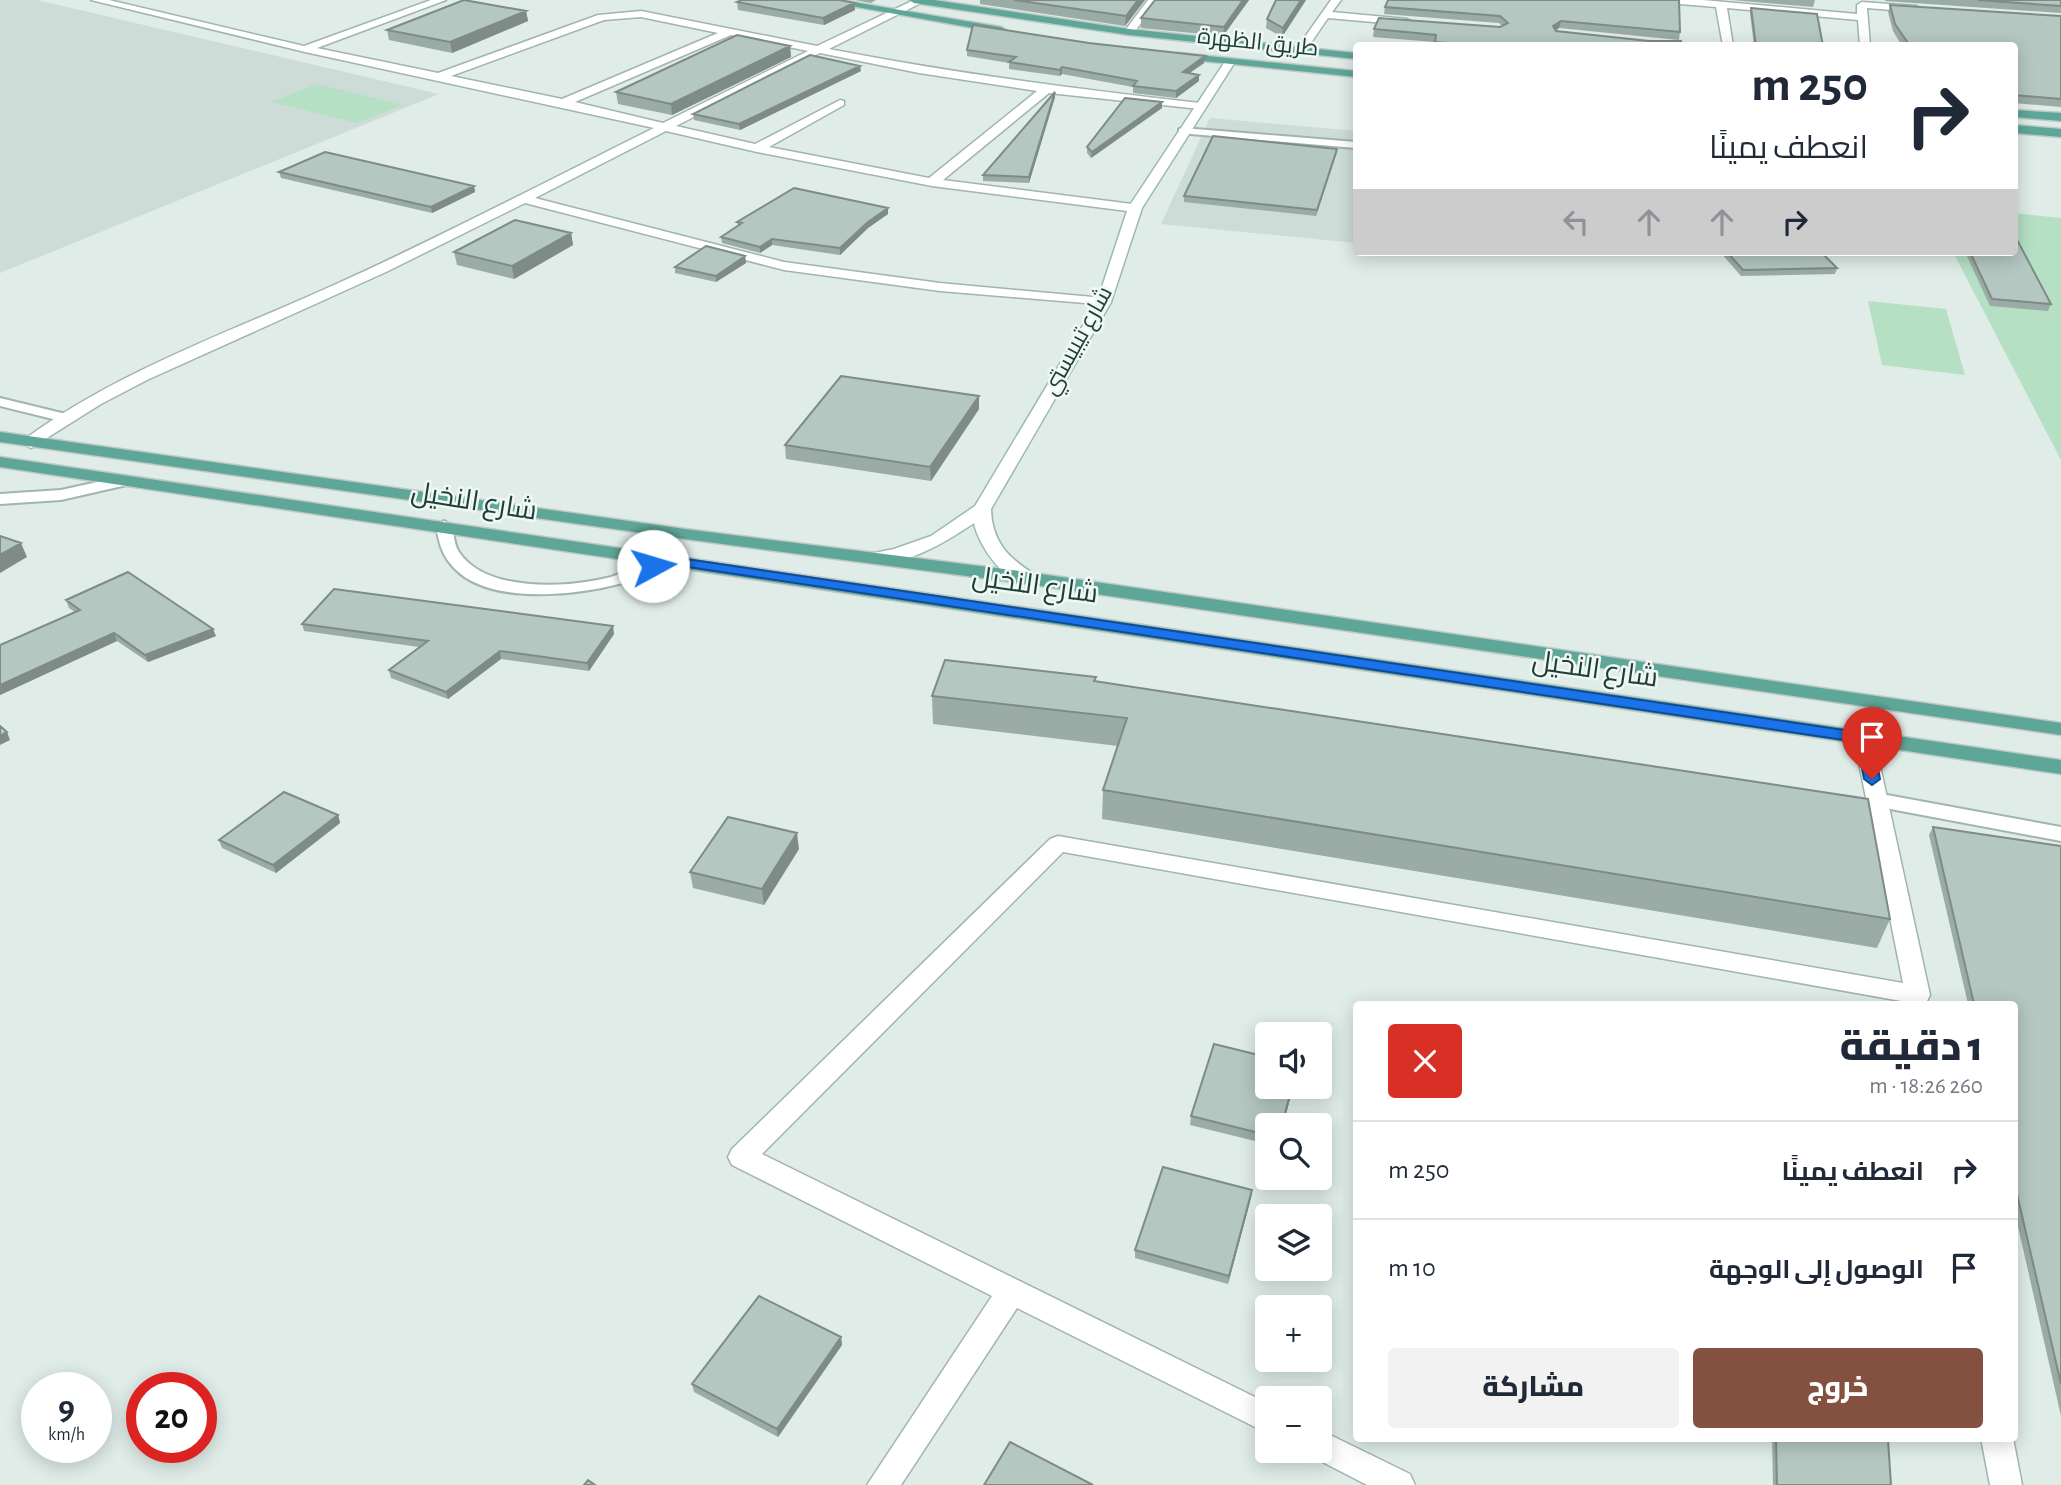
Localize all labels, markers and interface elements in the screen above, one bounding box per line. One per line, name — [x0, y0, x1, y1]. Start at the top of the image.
street label: طريق الظهرة — [1196, 25, 1320, 62]
text: 250 m — [1751, 61, 1868, 110]
icon: right — [1892, 70, 1983, 161]
text: انعطف يمينًا — [1709, 132, 1868, 164]
icon: left — [1557, 203, 1595, 241]
icon: ahead — [1630, 203, 1668, 241]
icon: ahead — [1703, 203, 1741, 241]
icon: right — [1776, 203, 1814, 241]
street label: شارع تيبيستي — [1038, 282, 1122, 402]
street label: شارع النخيل — [409, 477, 539, 529]
position arrow — [616, 529, 690, 603]
street label: شارع النخيل — [970, 562, 1100, 612]
street label: شارع النخيل — [1530, 646, 1660, 696]
pin — [1842, 707, 1902, 779]
icon: arrive — [1853, 718, 1891, 756]
map controls — [1255, 1022, 1332, 1463]
button: sound — [1255, 1022, 1332, 1099]
button: close — [1388, 1024, 1462, 1098]
text: 1 دقيقة — [1839, 1026, 1983, 1068]
text: 260 m · 18:26 — [1869, 1075, 1983, 1098]
button: search — [1255, 1113, 1332, 1190]
icon: right — [1945, 1151, 1983, 1189]
text: 250 m — [1388, 1157, 1450, 1183]
text: انعطف يمينًا — [1781, 1159, 1924, 1185]
button: layers — [1255, 1204, 1332, 1281]
icon: arrive — [1945, 1249, 1983, 1287]
text: 10 m — [1388, 1255, 1436, 1281]
text: الوصول إلى الوجهة — [1709, 1257, 1924, 1283]
button: + — [1255, 1295, 1332, 1372]
button: مشاركة — [1388, 1348, 1679, 1428]
button: خروج — [1693, 1348, 1983, 1428]
speed limit sign: 20 — [126, 1372, 217, 1463]
button: − — [1255, 1386, 1332, 1463]
text: 9 — [58, 1391, 75, 1426]
text: km/h — [48, 1426, 85, 1444]

